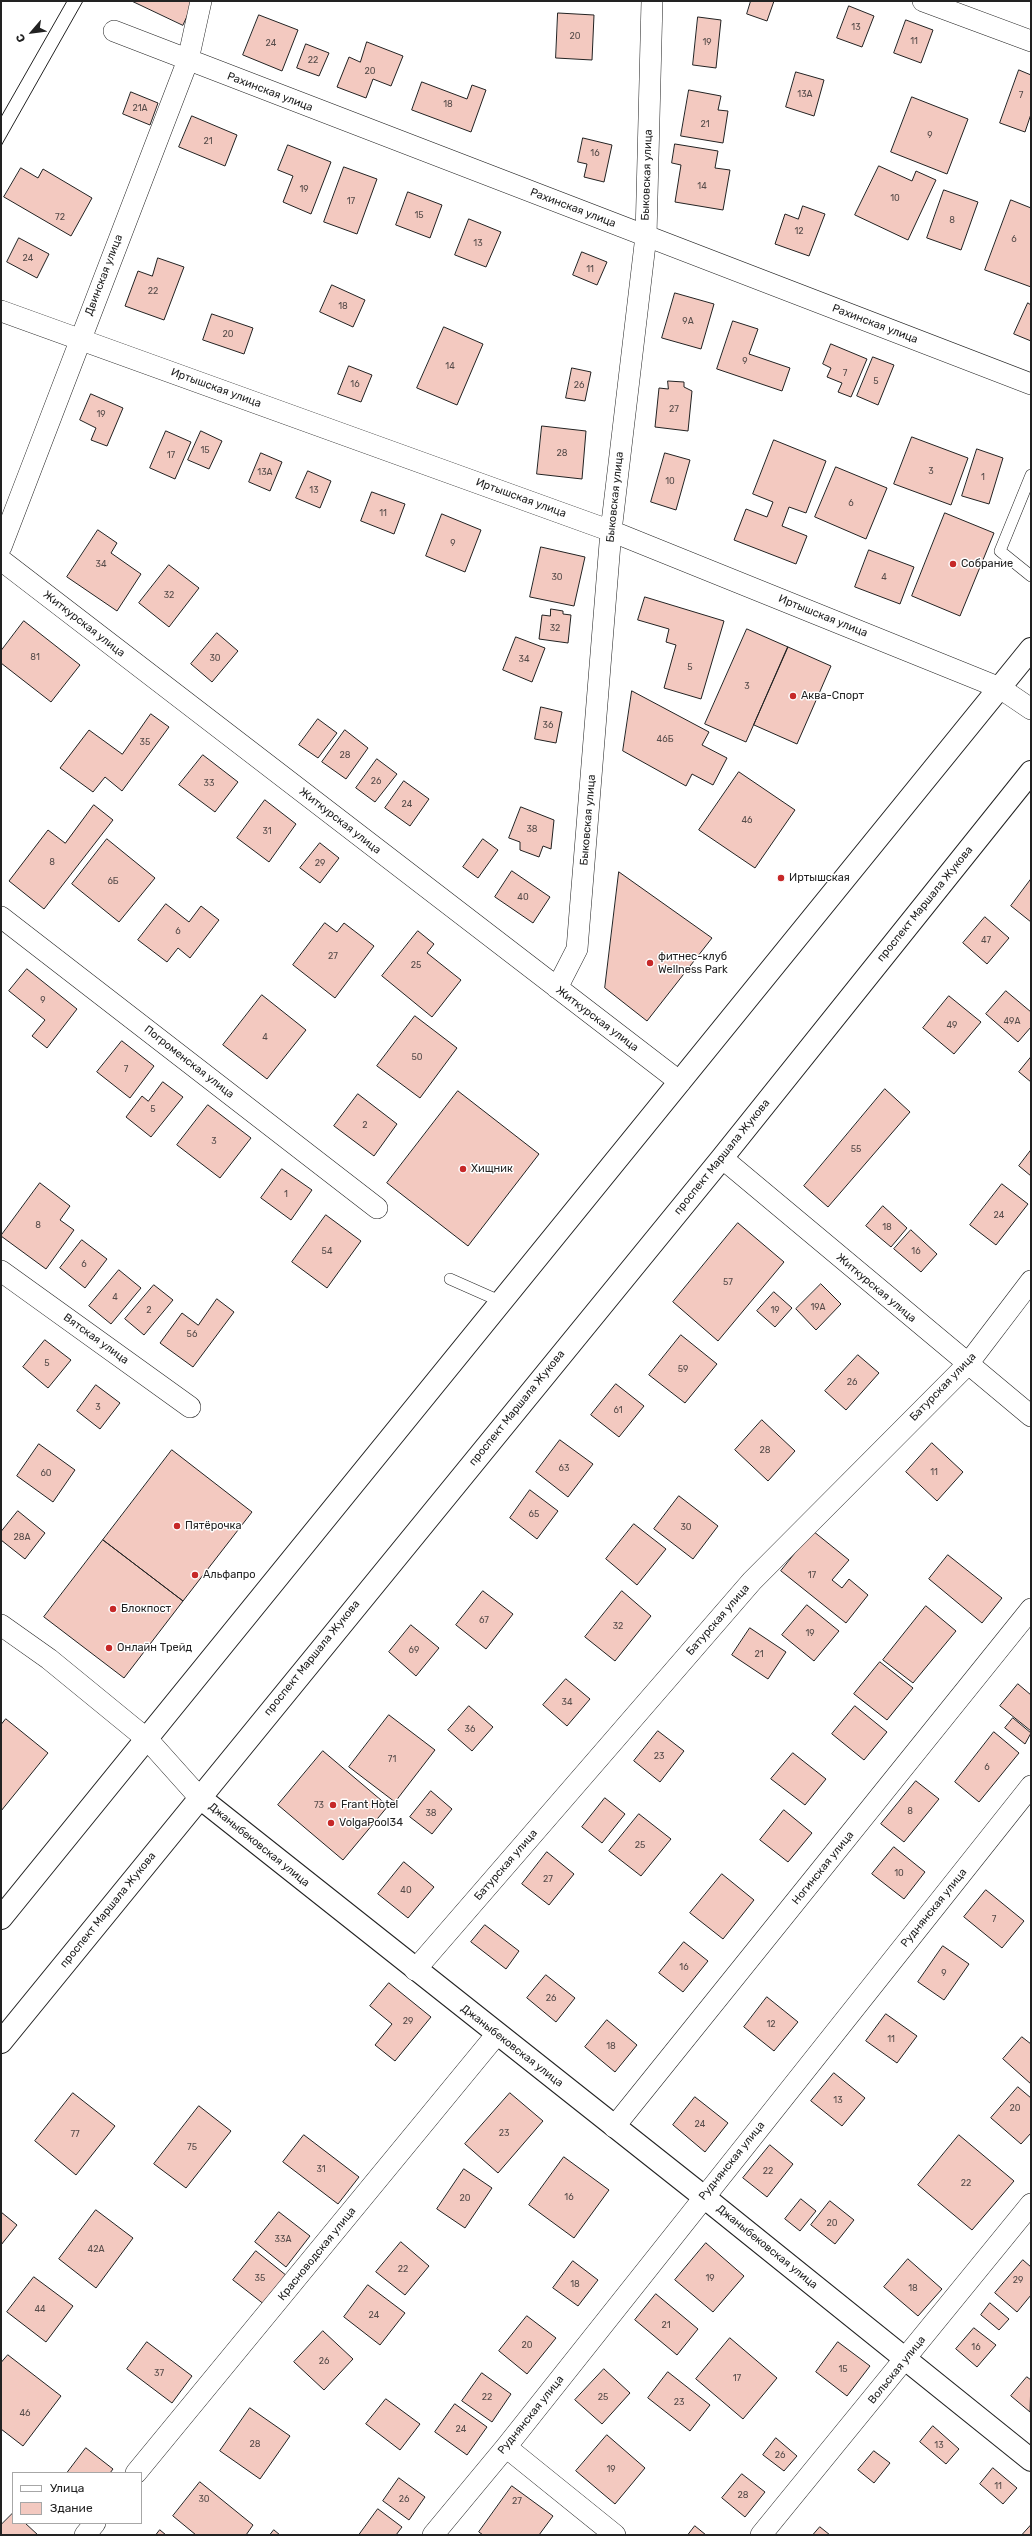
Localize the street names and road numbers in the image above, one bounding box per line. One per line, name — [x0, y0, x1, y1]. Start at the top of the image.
street label: Рахинская улица — [225, 70, 315, 114]
street label: Быковская улица — [639, 129, 655, 221]
street label: Рахинская улица — [528, 186, 618, 230]
street label: Двинская улица — [82, 233, 126, 317]
street label: Рахинская улица — [830, 302, 920, 346]
street label: Иртышская улица — [169, 366, 263, 410]
street label: Быковская улица — [604, 451, 626, 543]
street label: Иртышская улица — [474, 476, 568, 520]
street label: Житкурская улица — [41, 588, 127, 660]
street label: Иртышская улица — [776, 592, 870, 640]
street label: Быковская улица — [577, 774, 599, 866]
street label: Житкурская улица — [297, 785, 383, 857]
street label: проспект Маршала Жукова — [874, 844, 976, 964]
street label: Житкурская улица — [553, 984, 641, 1054]
street label: Погроменская улица — [141, 1023, 237, 1101]
street label: проспект Маршала Жукова — [671, 1097, 773, 1217]
street label: Житкурская улица — [833, 1251, 919, 1325]
street label: Вятская улица — [61, 1311, 131, 1367]
street label: проспект Маршала Жукова — [466, 1348, 568, 1468]
street label: Батурская улица — [907, 1350, 979, 1424]
street label: Батурская улица — [684, 1582, 752, 1658]
street label: проспект Маршала Жукова — [261, 1598, 363, 1718]
street label: Джаныбековская улица — [206, 1800, 312, 1890]
street label: Батурская улица — [472, 1827, 540, 1903]
street label: Ногинская улица — [789, 1829, 857, 1907]
street label: проспект Маршала Жукова — [57, 1850, 159, 1970]
street label: Руднянская улица — [898, 1866, 970, 1950]
street label: Джаныбековская улица — [458, 2002, 566, 2090]
street label: Руднянская улица — [696, 2119, 768, 2203]
street label: Джаныбековская улица — [714, 2202, 820, 2292]
street label: Красноводская улица — [275, 2205, 359, 2303]
street label: Вольская улица — [865, 2333, 929, 2407]
street label: Руднянская улица — [495, 2373, 567, 2457]

